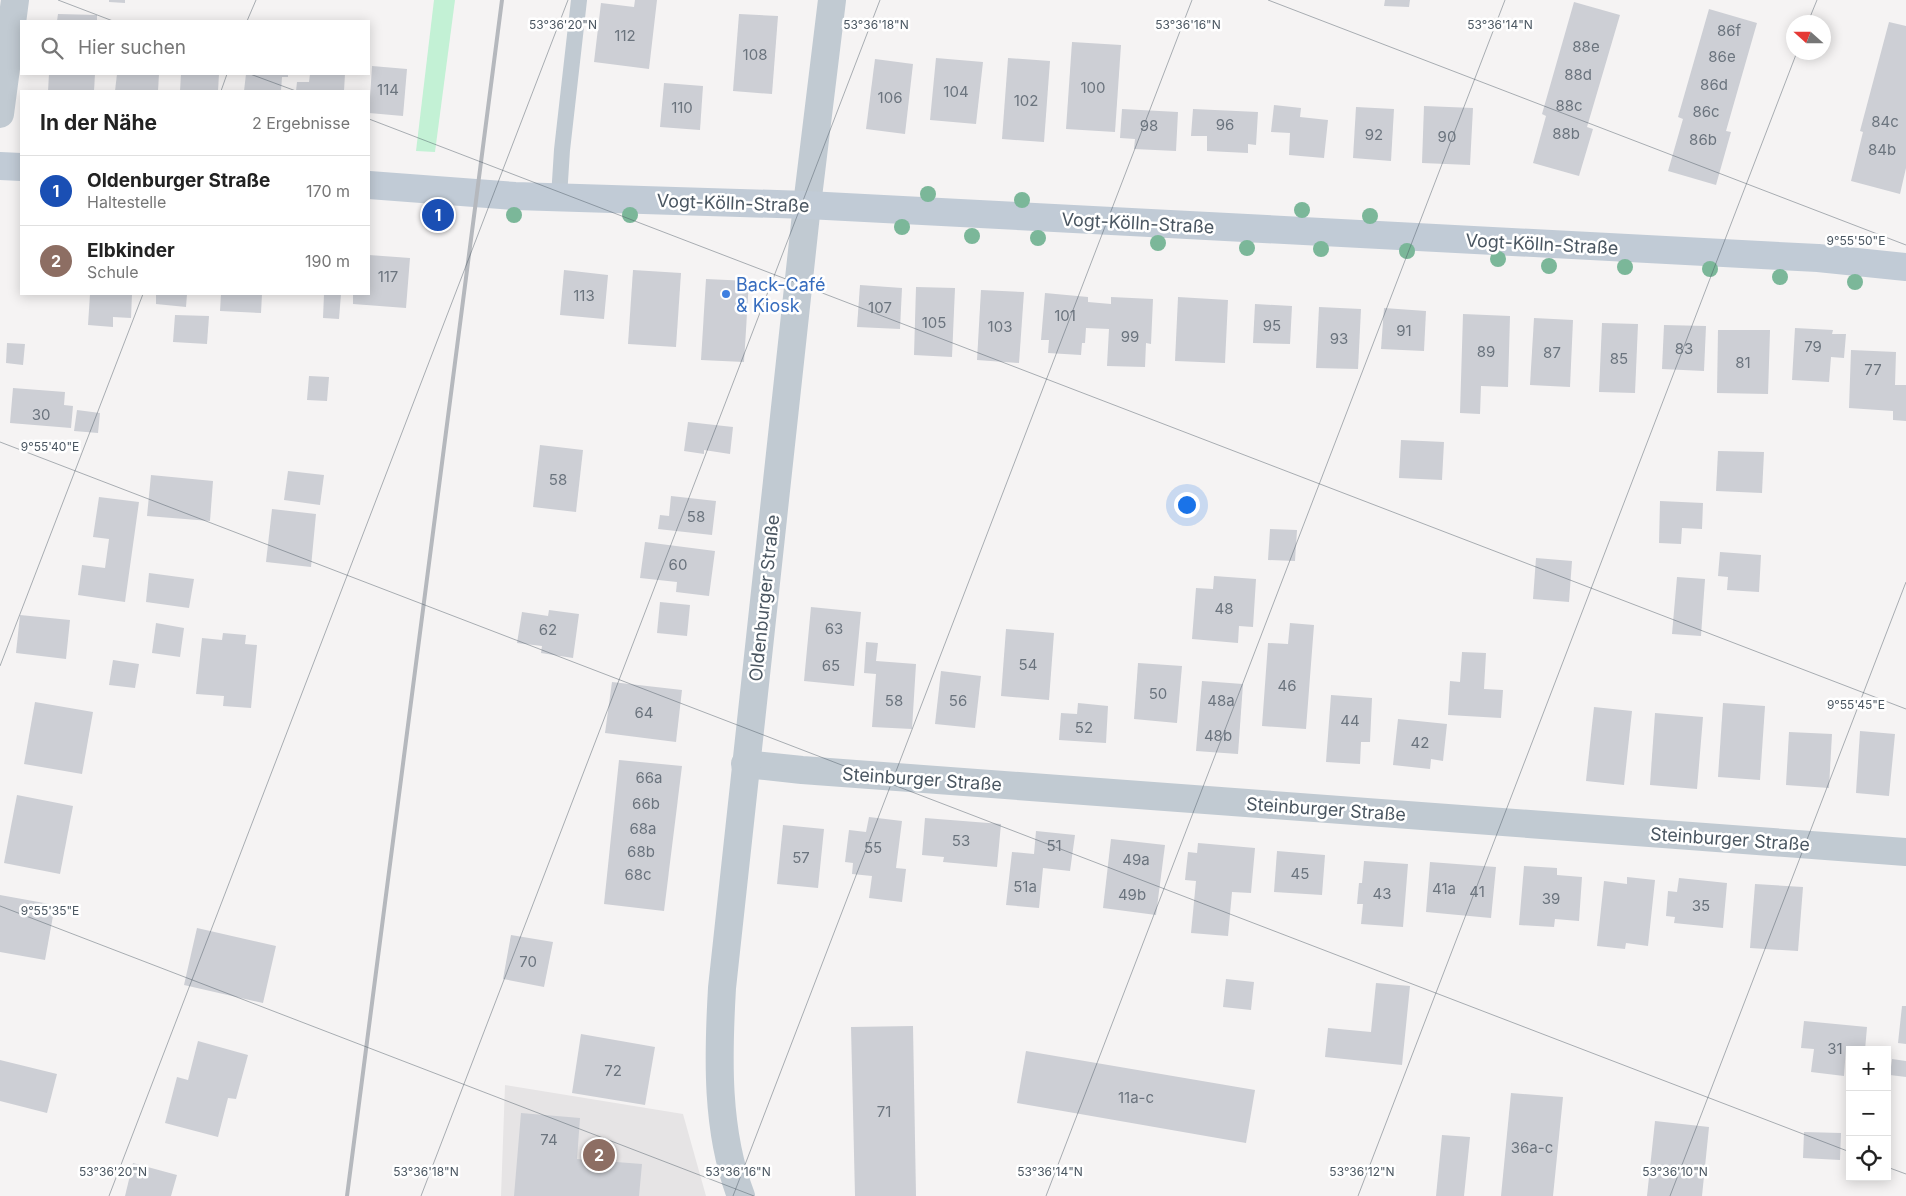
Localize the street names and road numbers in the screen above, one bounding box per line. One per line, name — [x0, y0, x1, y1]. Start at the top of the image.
street label: Vogt-Kölln-Straße — [656, 190, 810, 216]
street label: Vogt-Kölln-Straße — [1061, 209, 1215, 237]
street label: Vogt-Kölln-Straße — [1465, 230, 1619, 258]
street label: Oldenburger Straße — [745, 514, 783, 682]
street label: Steinburger Straße — [841, 763, 1003, 795]
street label: Steinburger Straße — [1245, 793, 1407, 825]
street label: Steinburger Straße — [1649, 823, 1811, 855]

